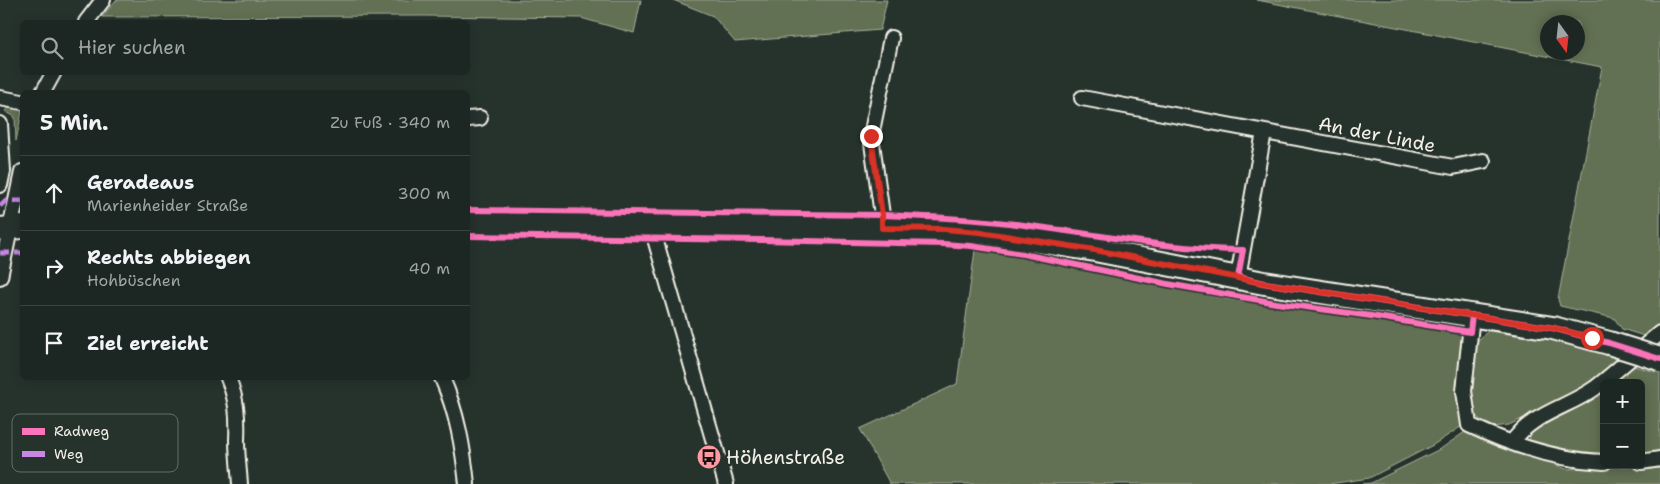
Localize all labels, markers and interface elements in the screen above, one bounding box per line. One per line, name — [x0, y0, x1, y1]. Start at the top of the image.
north arrow — [1540, 15, 1585, 60]
search box — [20, 20, 470, 75]
icon: search — [38, 34, 66, 62]
text: Hier suchen — [78, 35, 186, 60]
text: 5 Min. — [40, 109, 109, 137]
street label: An der Linde — [1316, 111, 1438, 158]
text: Zu Fuß · 340 m — [330, 112, 450, 133]
route end — [860, 125, 883, 148]
text: Geradeaus — [87, 170, 194, 195]
icon: ahead — [40, 179, 68, 207]
text: 300 m — [398, 183, 450, 204]
text: Marienheider Straße — [87, 195, 248, 216]
text: Rechts abbiegen — [87, 245, 251, 270]
icon: right — [40, 254, 68, 282]
text: 40 m — [408, 258, 450, 279]
text: Hohbüschen — [87, 270, 180, 291]
route start — [1581, 327, 1604, 350]
icon: arrive — [40, 329, 68, 357]
text: Ziel erreicht — [87, 331, 208, 356]
map controls — [1600, 379, 1645, 469]
button: + — [1600, 379, 1645, 424]
legend — [12, 414, 178, 472]
text: Radweg — [54, 422, 109, 440]
button: − — [1600, 424, 1645, 469]
bus stop icon: Höhenstraße — [696, 444, 722, 470]
text: Weg — [54, 445, 83, 463]
place label: Höhenstraße — [726, 445, 845, 470]

